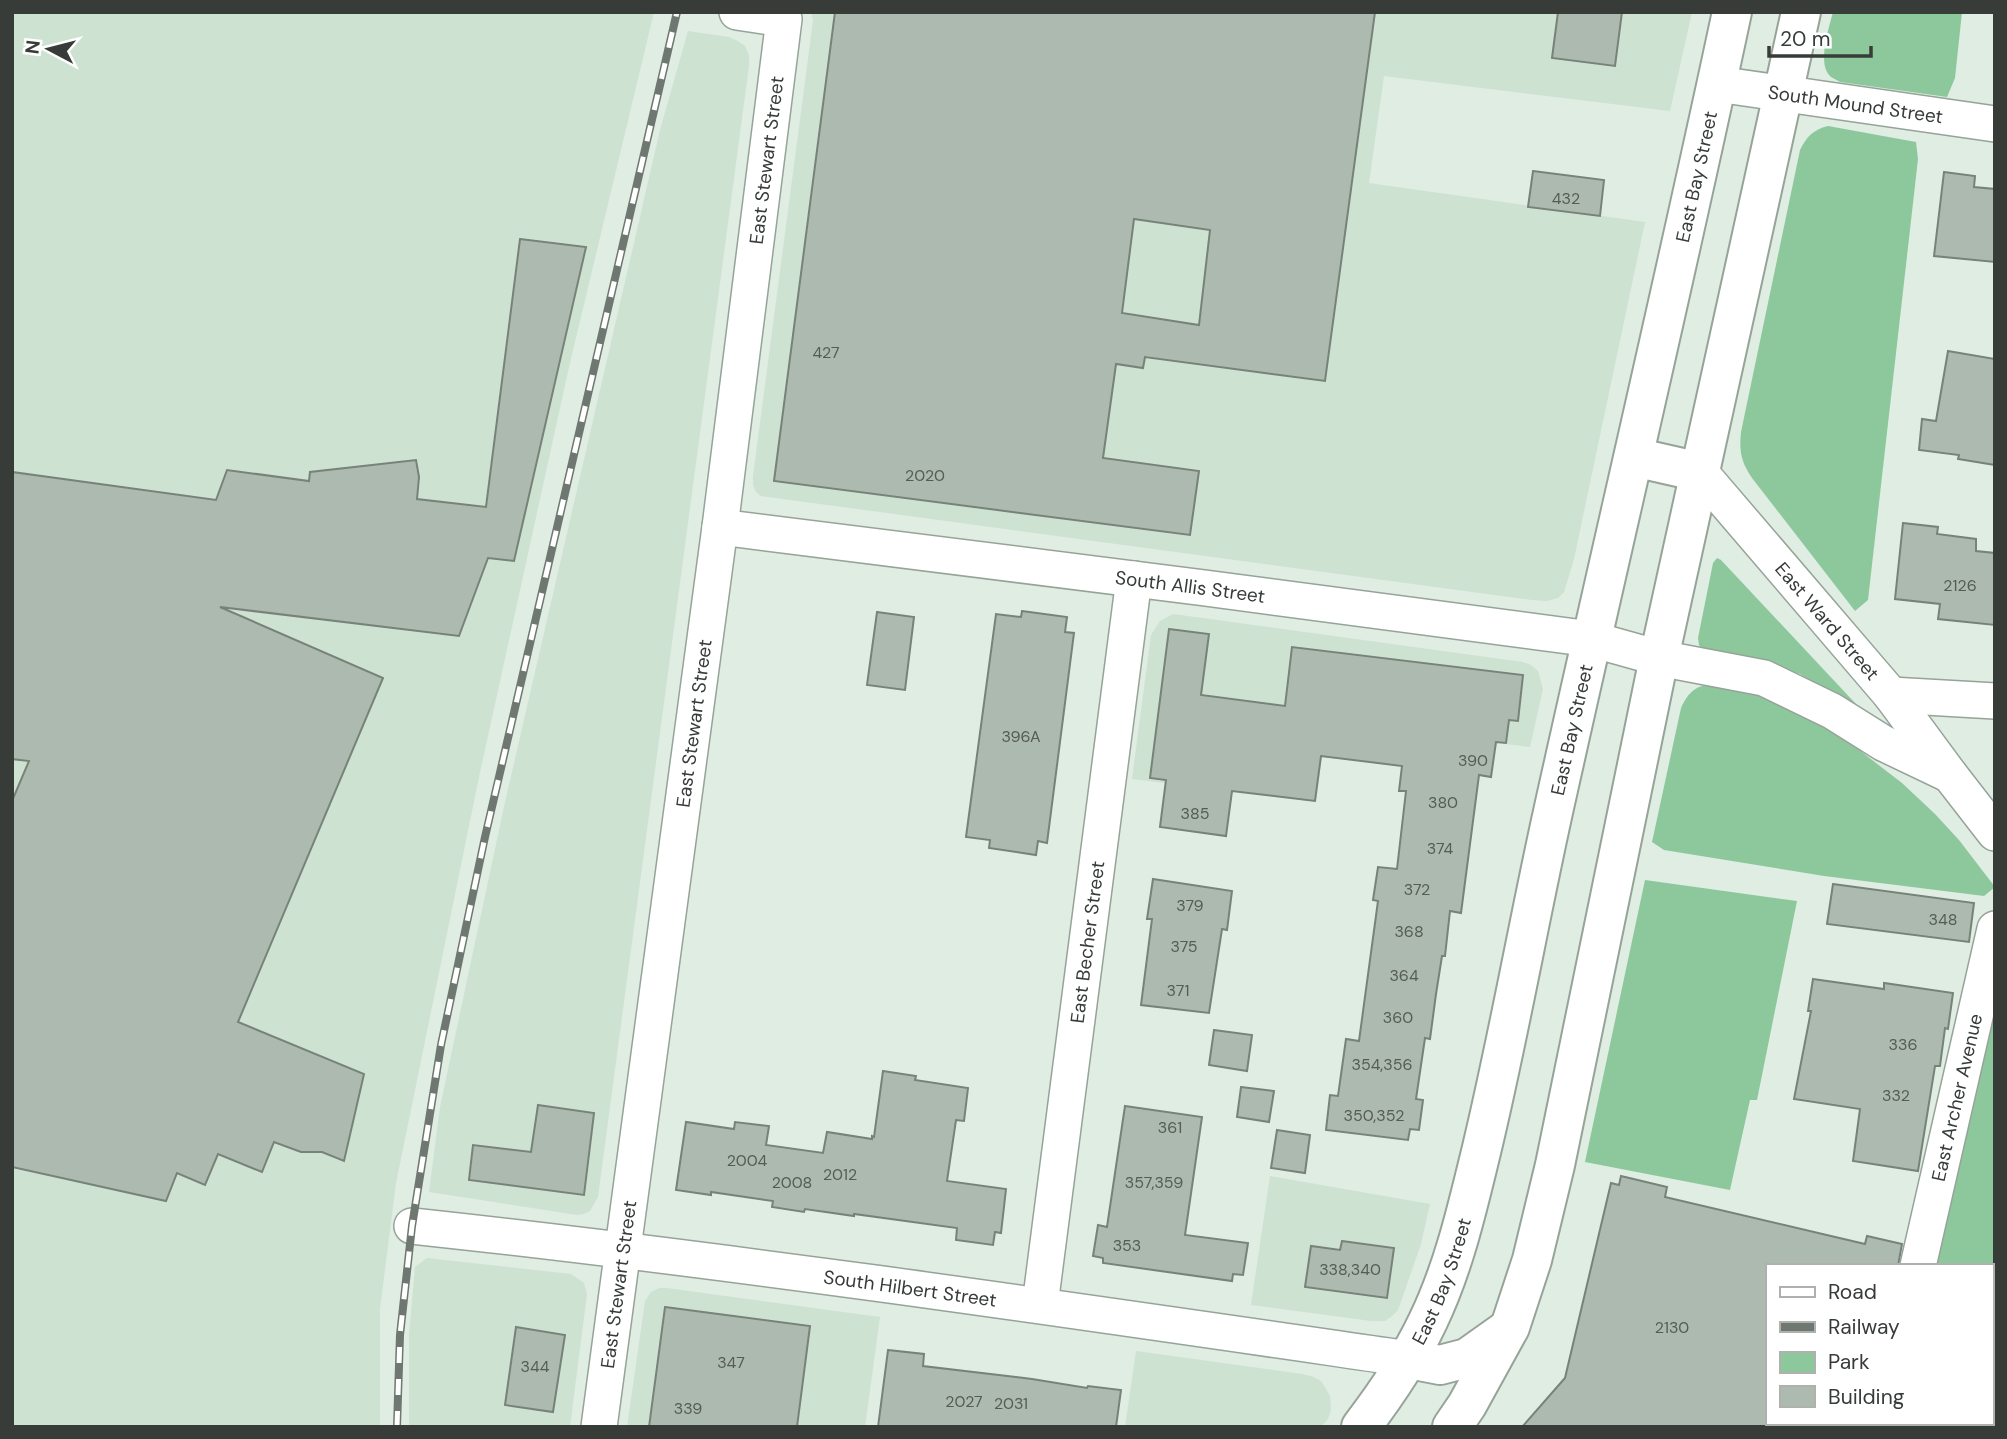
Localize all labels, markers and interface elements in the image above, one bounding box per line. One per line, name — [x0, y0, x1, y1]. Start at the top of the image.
north arrow — [14, 14, 84, 84]
scale bar — [1769, 14, 1870, 58]
text: 20 m — [1780, 25, 1831, 53]
text: N — [19, 39, 46, 55]
street label: East Stewart Street — [744, 75, 790, 246]
street label: South Mound Street — [1766, 79, 1945, 129]
street label: East Bay Street — [1670, 109, 1723, 245]
house number: 432 — [1552, 188, 1580, 209]
house number: 427 — [812, 342, 840, 363]
house number: 2020 — [905, 465, 945, 486]
street label: East Ward Street — [1769, 557, 1885, 686]
street label: South Allis Street — [1114, 565, 1267, 609]
house number: 2126 — [1943, 575, 1977, 596]
street label: East Stewart Street — [670, 638, 718, 809]
street label: East Bay Street — [1545, 662, 1599, 798]
house number: 396A — [1001, 726, 1041, 747]
house number: 390 — [1458, 750, 1488, 771]
house number: 380 — [1428, 792, 1458, 813]
house number: 385 — [1181, 803, 1209, 824]
house number: 374 — [1427, 838, 1454, 859]
street label: East Becher Street — [1065, 859, 1110, 1025]
house number: 372 — [1404, 879, 1430, 900]
house number: 379 — [1176, 895, 1204, 916]
house number: 348 — [1929, 909, 1957, 930]
house number: 368 — [1394, 921, 1424, 942]
house number: 375 — [1170, 936, 1198, 957]
house number: 364 — [1389, 965, 1419, 986]
house number: 371 — [1167, 980, 1189, 1001]
house number: 360 — [1383, 1007, 1413, 1028]
street label: East Archer Avenue — [1926, 1011, 1988, 1184]
house number: 336 — [1889, 1034, 1917, 1055]
house number: 354,356 — [1351, 1054, 1413, 1075]
house number: 332 — [1882, 1085, 1910, 1106]
house number: 350,352 — [1344, 1105, 1404, 1126]
house number: 361 — [1158, 1117, 1182, 1138]
house number: 2004 — [727, 1150, 768, 1171]
house number: 2012 — [823, 1164, 857, 1185]
house number: 2008 — [772, 1172, 812, 1193]
house number: 357,359 — [1125, 1172, 1183, 1193]
street label: East Stewart Street — [595, 1199, 642, 1370]
street label: East Bay Street — [1406, 1215, 1477, 1349]
house number: 353 — [1113, 1235, 1141, 1256]
house number: 338,340 — [1319, 1259, 1381, 1280]
street label: South Hilbert Street — [822, 1264, 998, 1313]
legend — [1766, 1264, 1993, 1425]
text: Road — [1828, 1278, 1877, 1306]
text: Railway — [1828, 1313, 1900, 1341]
house number: 2130 — [1655, 1317, 1689, 1338]
text: Park — [1828, 1348, 1870, 1376]
house number: 347 — [717, 1352, 745, 1373]
house number: 344 — [521, 1356, 550, 1377]
text: Building — [1828, 1383, 1905, 1411]
house number: 2027 — [945, 1391, 983, 1412]
house number: 2031 — [994, 1393, 1028, 1414]
house number: 339 — [674, 1398, 702, 1419]

